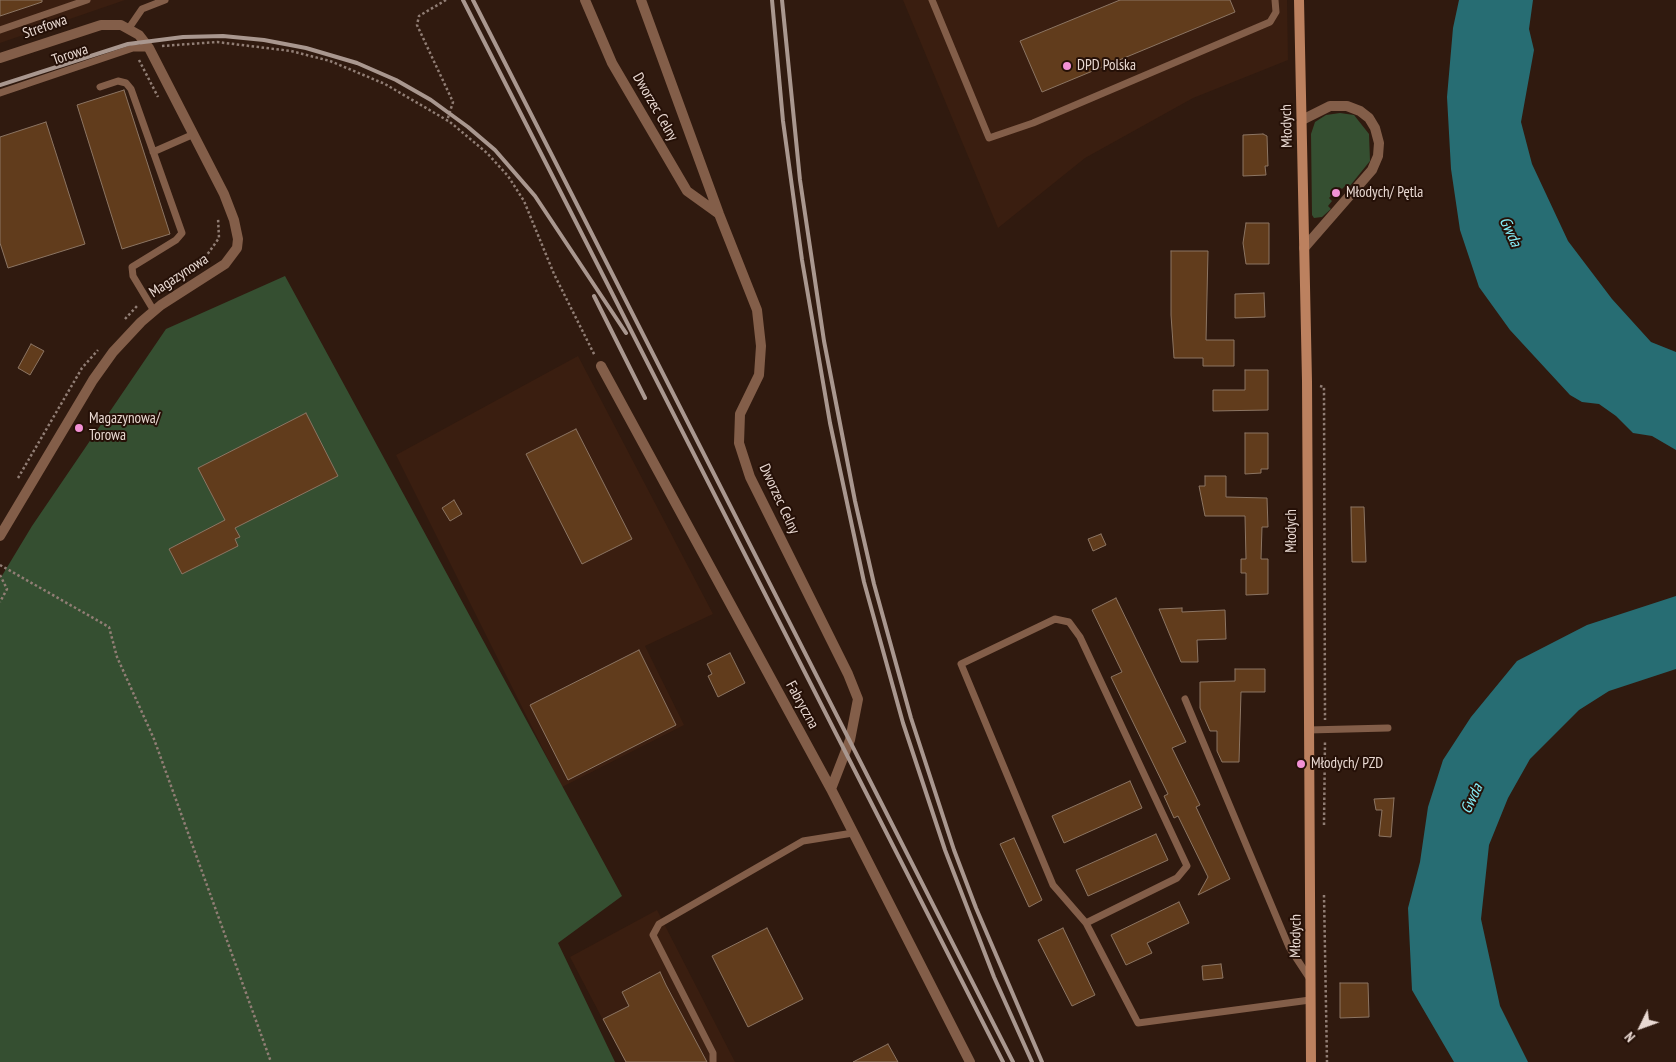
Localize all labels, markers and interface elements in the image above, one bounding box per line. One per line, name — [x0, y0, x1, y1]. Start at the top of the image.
street label: Strefowa — [20, 11, 70, 43]
street label: Torowa — [50, 40, 90, 70]
place label: DPD Polska — [1077, 57, 1136, 75]
marker: DPD Polska — [1061, 60, 1073, 72]
street label: Dworzec Celny — [628, 70, 682, 144]
street label: Młodych — [1278, 104, 1296, 148]
place label: Młodych/ Pętla — [1346, 184, 1423, 202]
marker: Młodych/ Pętla — [1330, 187, 1342, 199]
water label: Gwda — [1495, 214, 1525, 250]
street label: Magazynowa — [146, 250, 212, 302]
place label: Magazynowa/ Torowa — [89, 410, 160, 445]
marker: Magazynowa/ Torowa — [73, 422, 85, 434]
street label: Dworzec Celny — [755, 461, 803, 537]
street label: Młodych — [1283, 509, 1301, 553]
street label: Fabryczna — [782, 678, 822, 732]
place label: Młodych/ PZD — [1311, 755, 1383, 773]
marker: Młodych/ PZD — [1295, 758, 1307, 770]
water label: Gwda — [1457, 781, 1487, 817]
street label: Młodych — [1287, 914, 1305, 958]
north arrow — [1616, 1002, 1666, 1052]
text: N — [1621, 1028, 1639, 1046]

